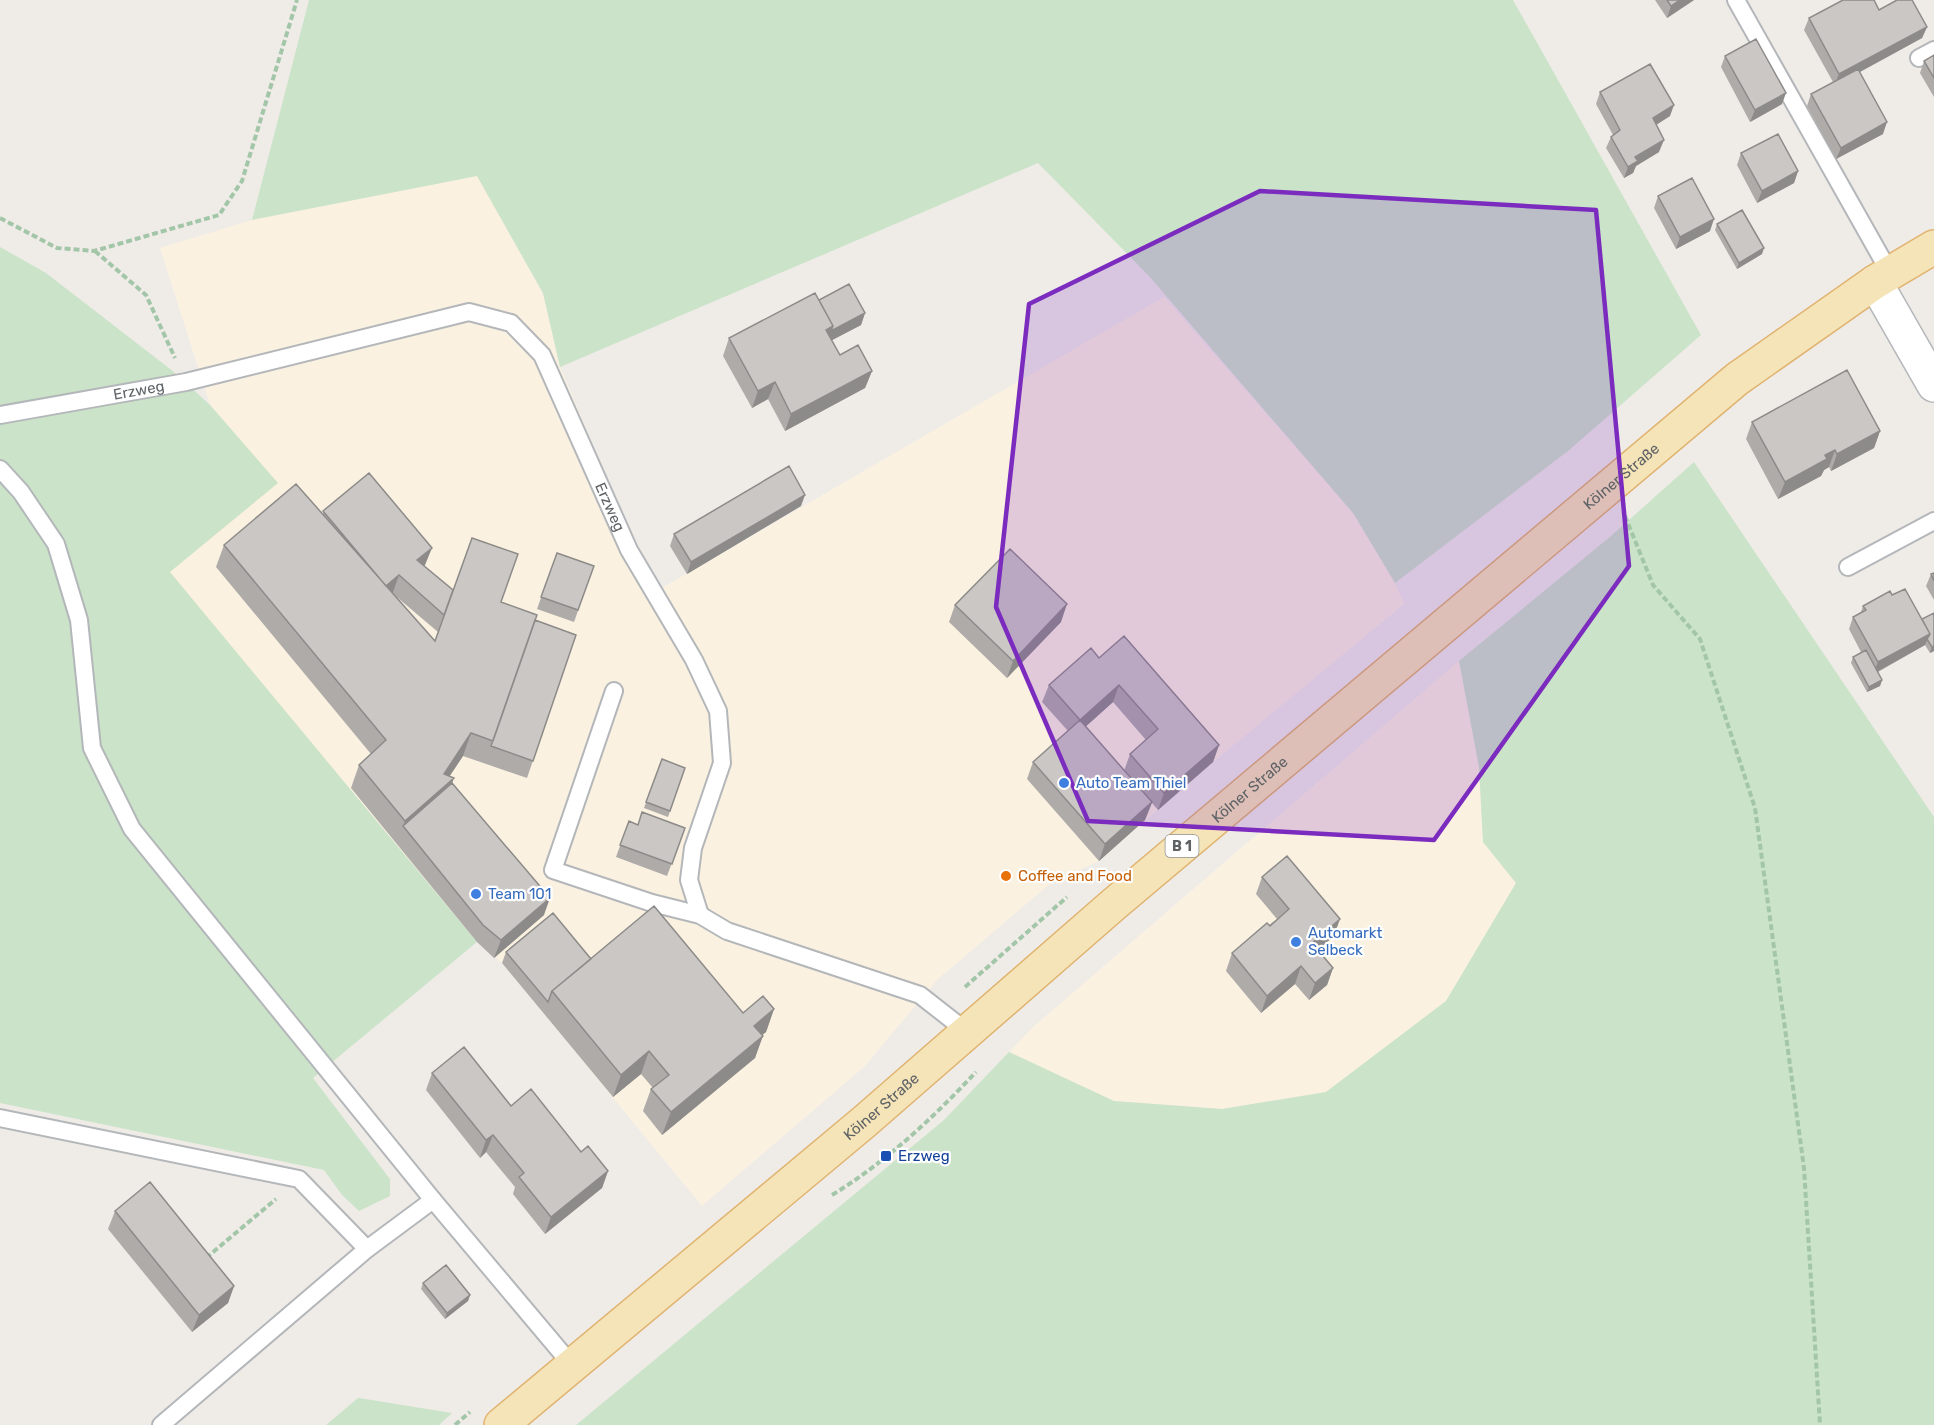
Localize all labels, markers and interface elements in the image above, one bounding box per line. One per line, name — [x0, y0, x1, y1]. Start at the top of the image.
street label: Erzweg — [112, 377, 166, 404]
street label: Kölner Straße — [1580, 439, 1663, 514]
street label: Erzweg — [591, 480, 629, 534]
street label: Kölner Straße — [1208, 753, 1291, 827]
place label: Auto Team Thiel — [1076, 774, 1187, 792]
marker: Auto Team Thiel — [1057, 776, 1071, 790]
road number: B 1 — [1166, 835, 1198, 857]
place label: Coffee and Food — [1018, 867, 1132, 885]
marker: Coffee and Food — [999, 869, 1013, 883]
place label: Team 101 — [488, 885, 551, 903]
marker: Team 101 — [469, 887, 483, 901]
place label: Automarkt Selbeck — [1308, 924, 1383, 959]
marker: Automarkt Selbeck — [1289, 935, 1303, 949]
street label: Kölner Straße — [840, 1069, 923, 1144]
place label: Erzweg — [898, 1147, 950, 1165]
marker: Erzweg — [879, 1149, 893, 1163]

